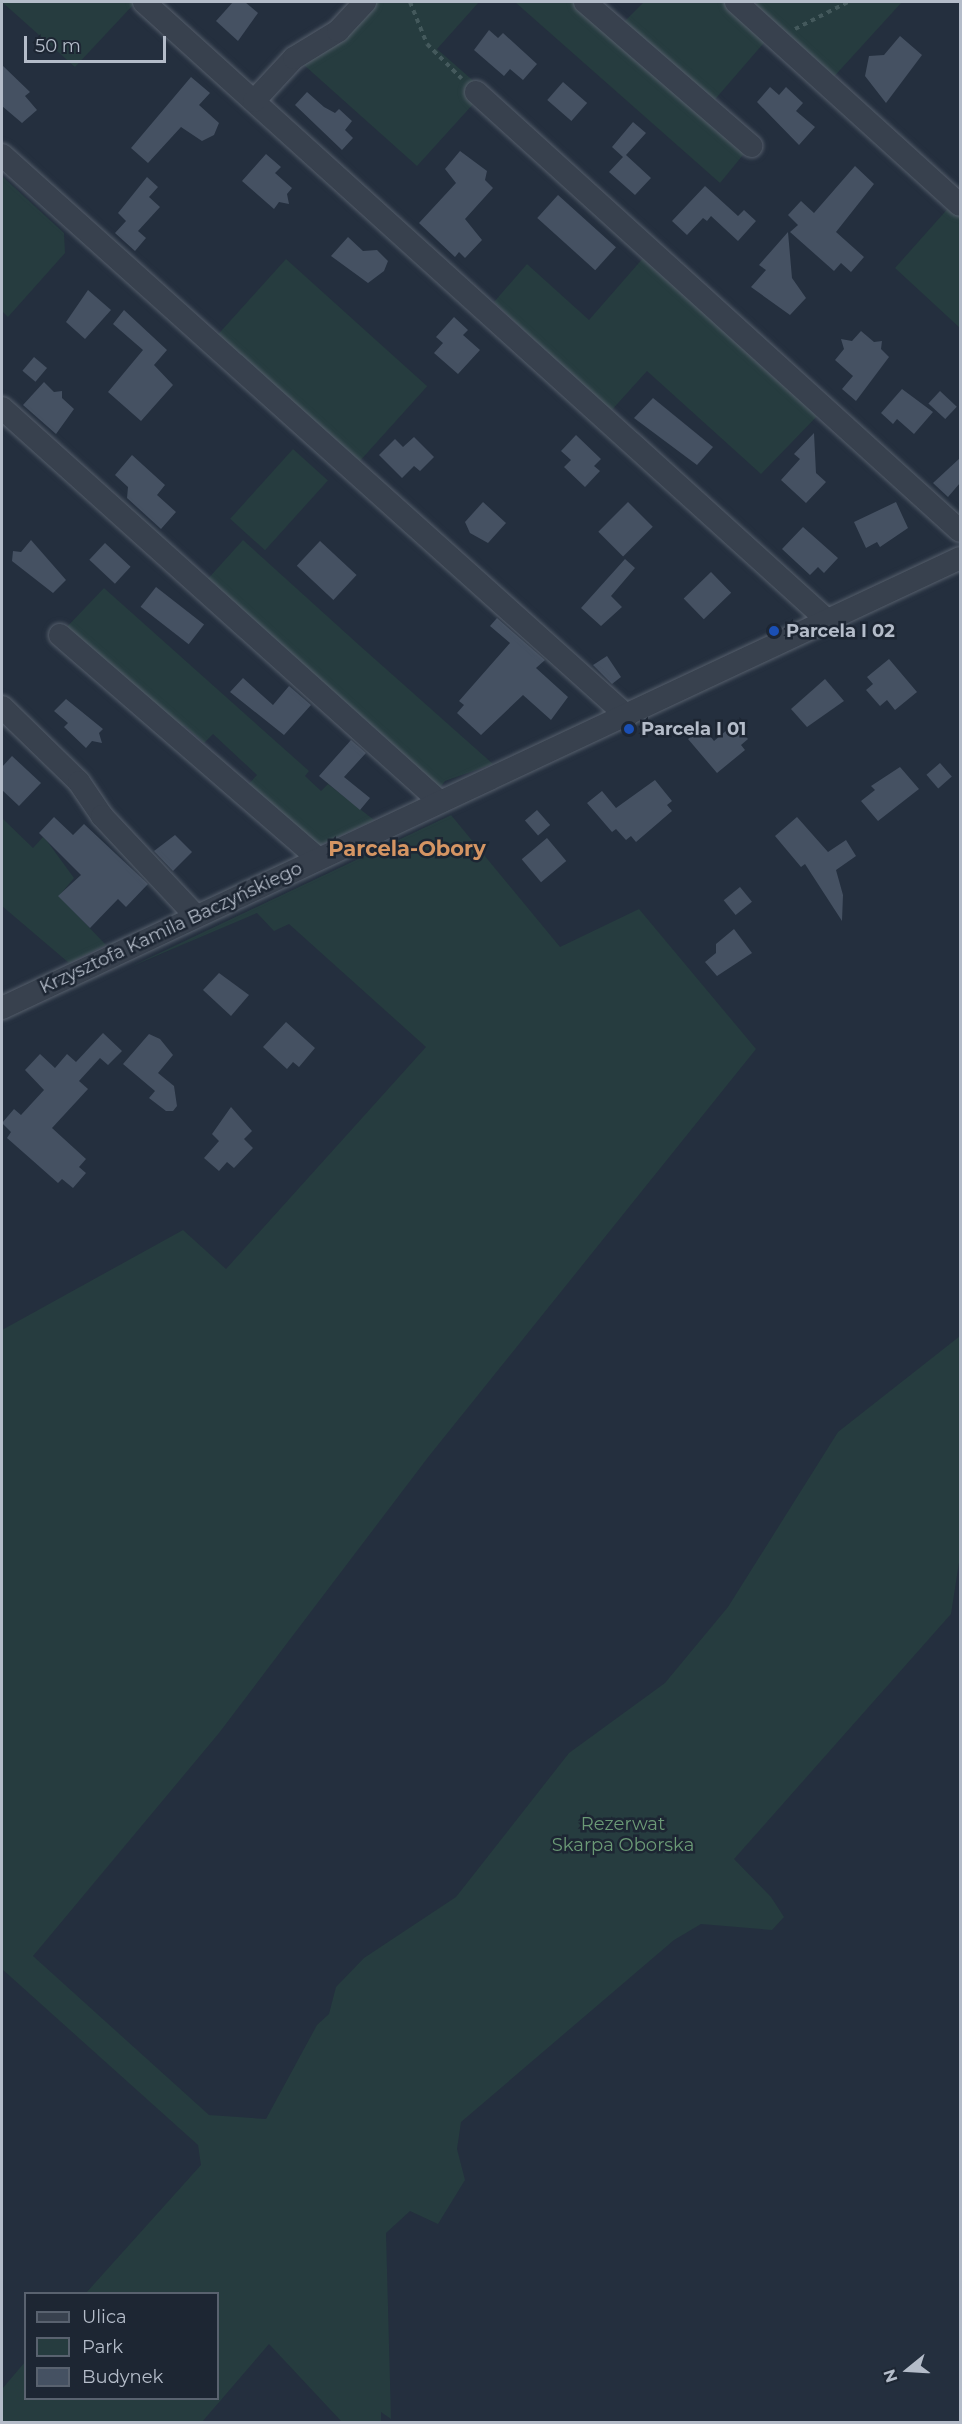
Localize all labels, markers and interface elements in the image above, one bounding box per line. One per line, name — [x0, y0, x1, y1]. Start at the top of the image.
scale bar — [27, 24, 170, 62]
text: 50 m — [35, 35, 81, 57]
place label: Parcela I 02 — [786, 620, 895, 642]
marker: Parcela I 02 — [767, 624, 781, 638]
place label: Parcela I 01 — [641, 718, 746, 740]
marker: Parcela I 01 — [622, 722, 636, 736]
district label: Parcela-Obory — [328, 836, 486, 862]
street label: Krzysztofa Kamila Baczyńskiego — [36, 858, 306, 998]
park label: Rezerwat Skarpa Oborska — [552, 1814, 694, 1856]
legend — [24, 2292, 219, 2400]
text: Ulica — [82, 2306, 127, 2328]
text: Park — [82, 2336, 123, 2358]
north arrow — [878, 2340, 938, 2400]
text: Budynek — [82, 2366, 163, 2388]
text: N — [879, 2367, 901, 2385]

